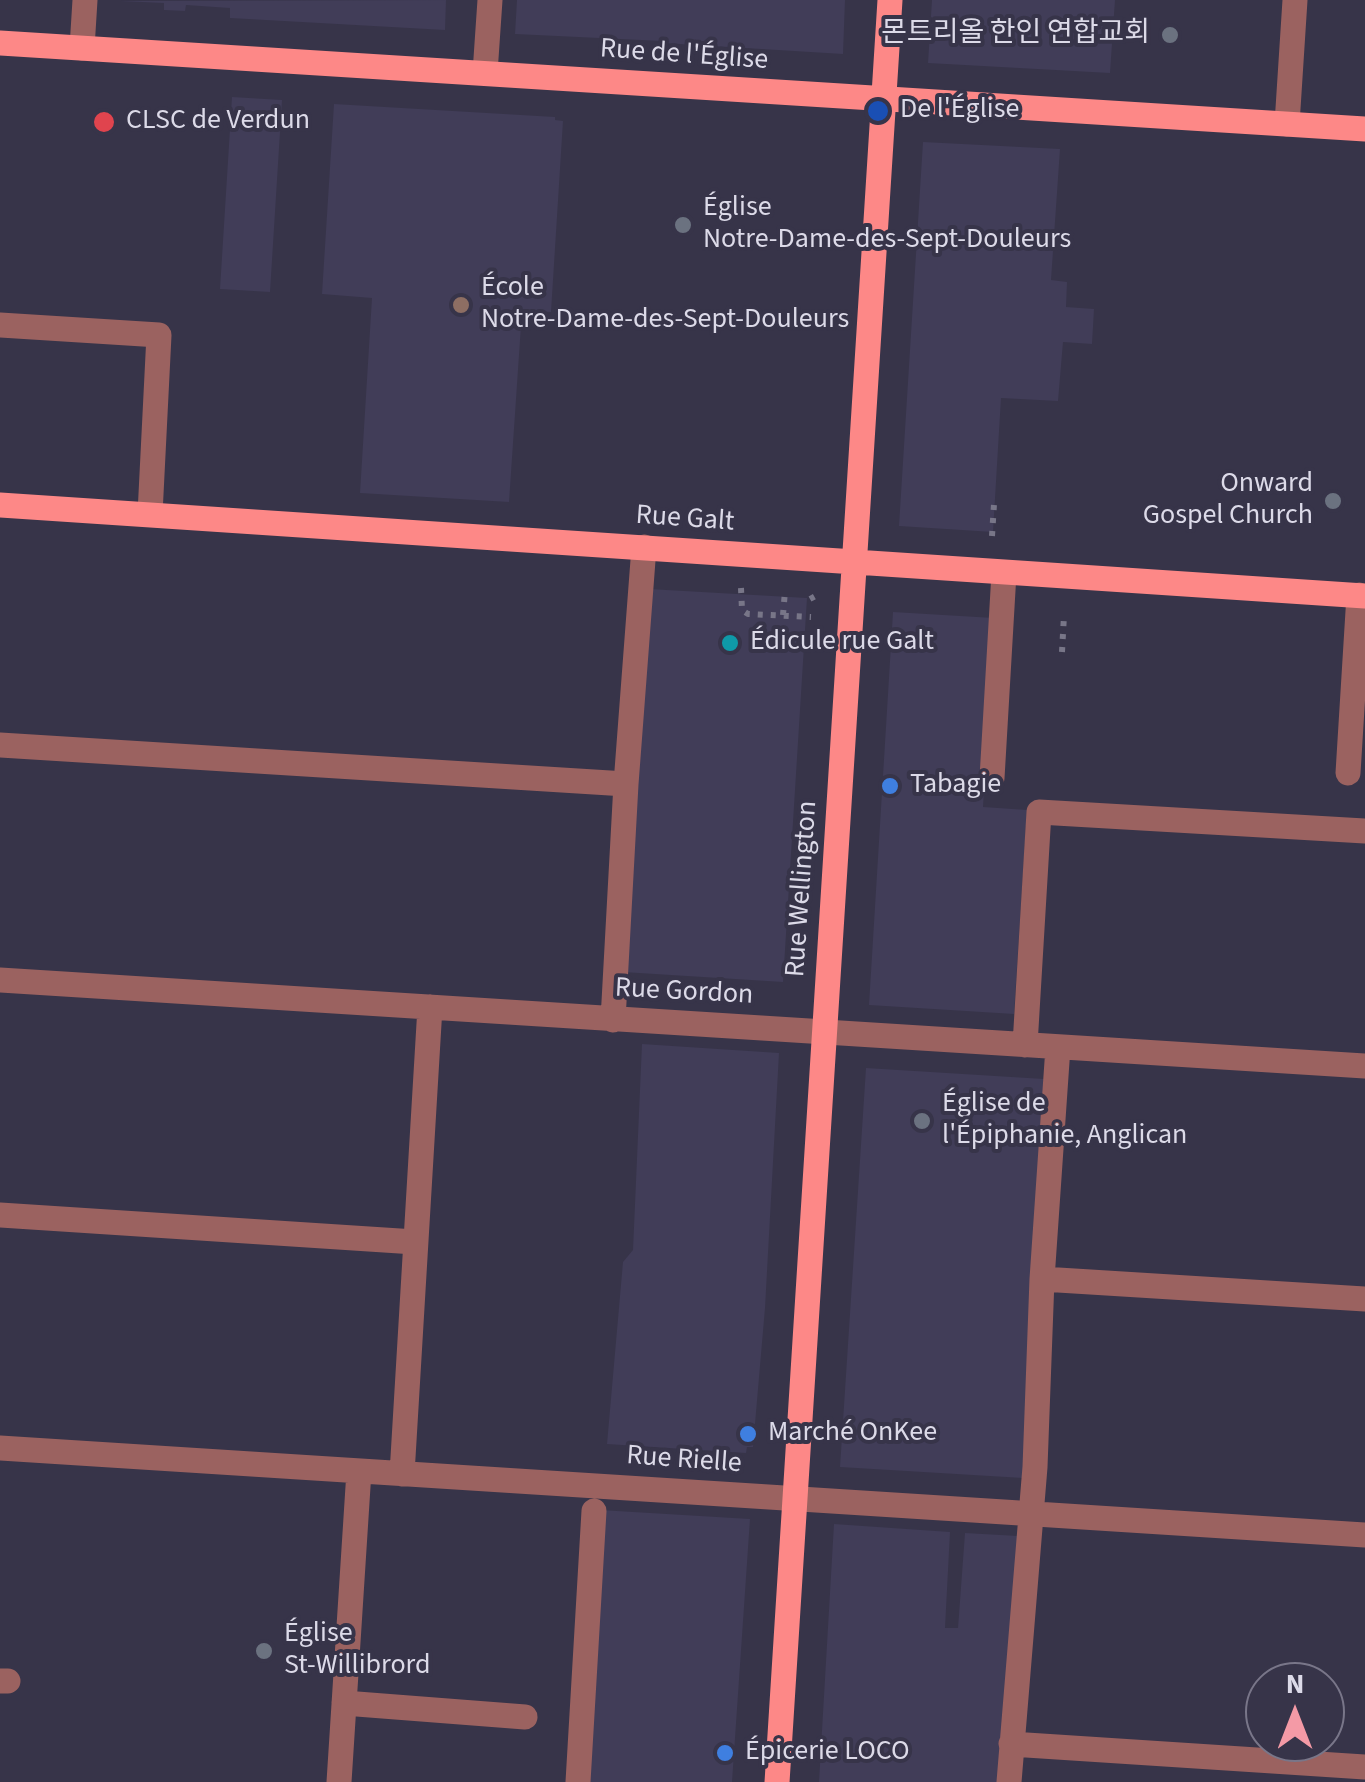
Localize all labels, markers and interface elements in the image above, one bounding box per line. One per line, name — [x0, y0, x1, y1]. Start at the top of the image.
place label: 몬트리올 한인 연합교회 — [881, 18, 1150, 52]
marker: 몬트리올 한인 연합교회 — [1159, 24, 1181, 46]
street label: Rue de l'Église — [599, 33, 769, 79]
place label: De l'Église — [900, 94, 1019, 128]
marker: De l'Église — [865, 98, 891, 124]
place label: CLSC de Verdun — [126, 105, 310, 139]
marker: CLSC de Verdun — [91, 109, 117, 135]
place label: Église Notre-Dame-des-Sept-Douleurs — [703, 192, 1071, 258]
marker: Église Notre-Dame-des-Sept-Douleurs — [672, 214, 694, 236]
place label: École Notre-Dame-des-Sept-Douleurs — [481, 272, 849, 338]
marker: École Notre-Dame-des-Sept-Douleurs — [450, 294, 472, 316]
place label: Onward Gospel Church — [1143, 468, 1313, 534]
marker: Onward Gospel Church — [1322, 490, 1344, 512]
street label: Rue Galt — [635, 500, 735, 540]
place label: Édicule rue Galt — [750, 626, 934, 660]
marker: Édicule rue Galt — [719, 632, 741, 654]
place label: Tabagie — [910, 769, 1001, 803]
marker: Tabagie — [879, 775, 901, 797]
street label: Rue Wellington — [780, 800, 826, 978]
street label: Rue Gordon — [614, 973, 754, 1013]
place label: Église de l'Épiphanie, Anglican — [942, 1088, 1187, 1154]
marker: Église de l'Épiphanie, Anglican — [911, 1110, 933, 1132]
place label: Marché OnKee — [768, 1417, 937, 1451]
marker: Marché OnKee — [737, 1423, 759, 1445]
street label: Rue Rielle — [625, 1440, 743, 1482]
place label: Église St-Willibrord — [284, 1618, 431, 1684]
marker: Église St-Willibrord — [253, 1640, 275, 1662]
north arrow — [1245, 1662, 1345, 1762]
text: N — [1286, 1664, 1304, 1704]
place label: Épicerie LOCO — [745, 1736, 910, 1770]
marker: Épicerie LOCO — [714, 1742, 736, 1764]

